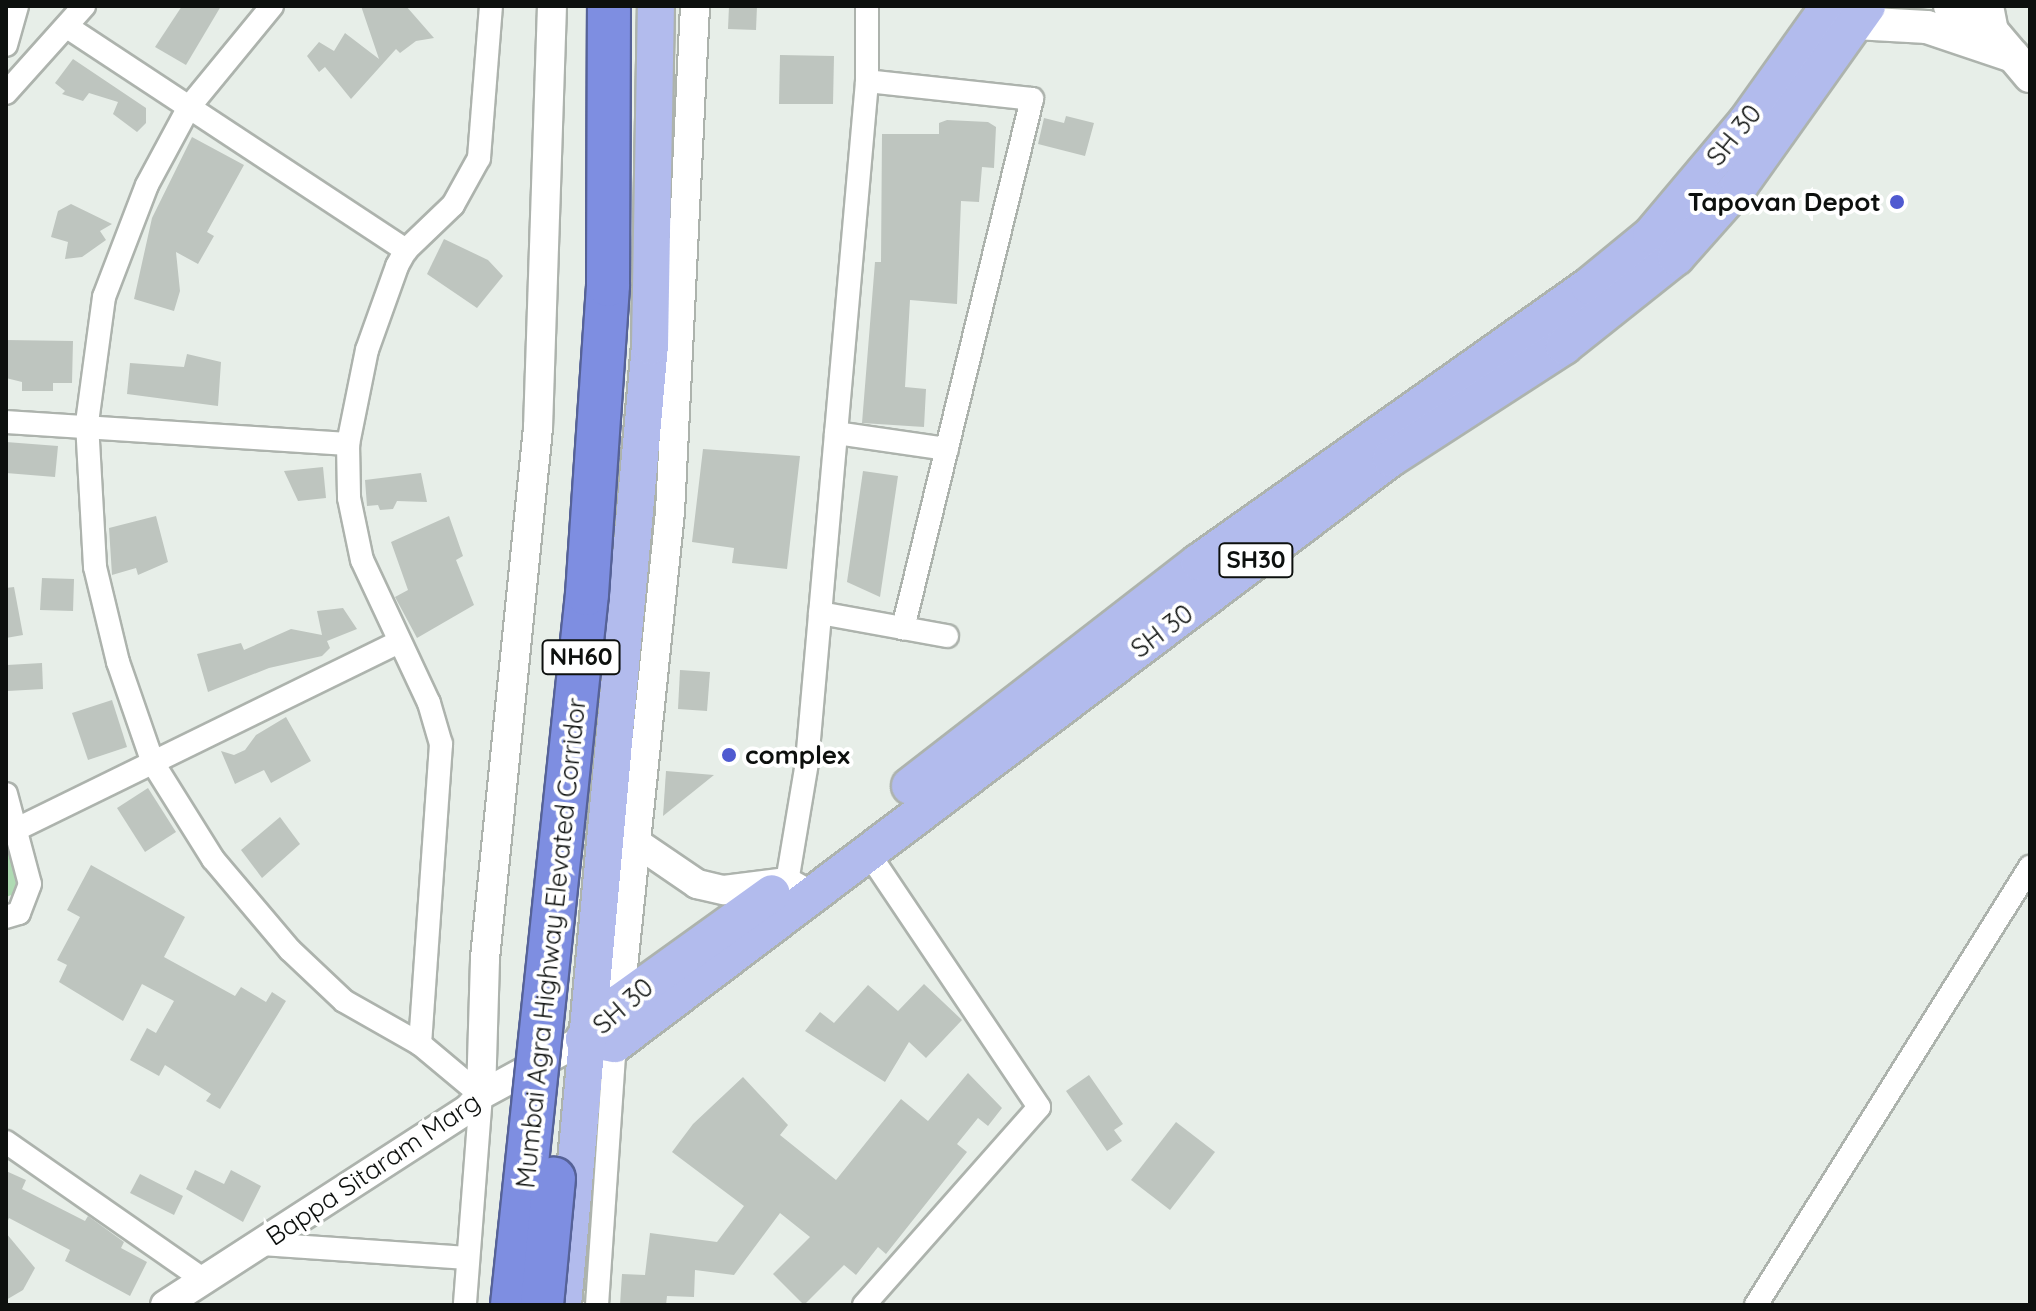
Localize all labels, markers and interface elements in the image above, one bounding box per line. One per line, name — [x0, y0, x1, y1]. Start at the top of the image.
street label: SH 30 — [1700, 98, 1768, 172]
place label: Tapovan Depot — [1688, 186, 1881, 218]
marker: Tapovan Depot — [1888, 193, 1906, 211]
road number: SH30 — [1218, 540, 1294, 580]
street label: SH 30 — [1125, 598, 1199, 664]
road number: NH60 — [541, 637, 621, 677]
street label: Mumbai Agra Highway Elevated Corridor — [510, 696, 592, 1190]
place label: complex — [745, 739, 850, 771]
marker: complex — [720, 746, 738, 764]
street label: SH 30 — [587, 971, 659, 1041]
street label: Bappa Sitaram Marg — [260, 1086, 486, 1252]

